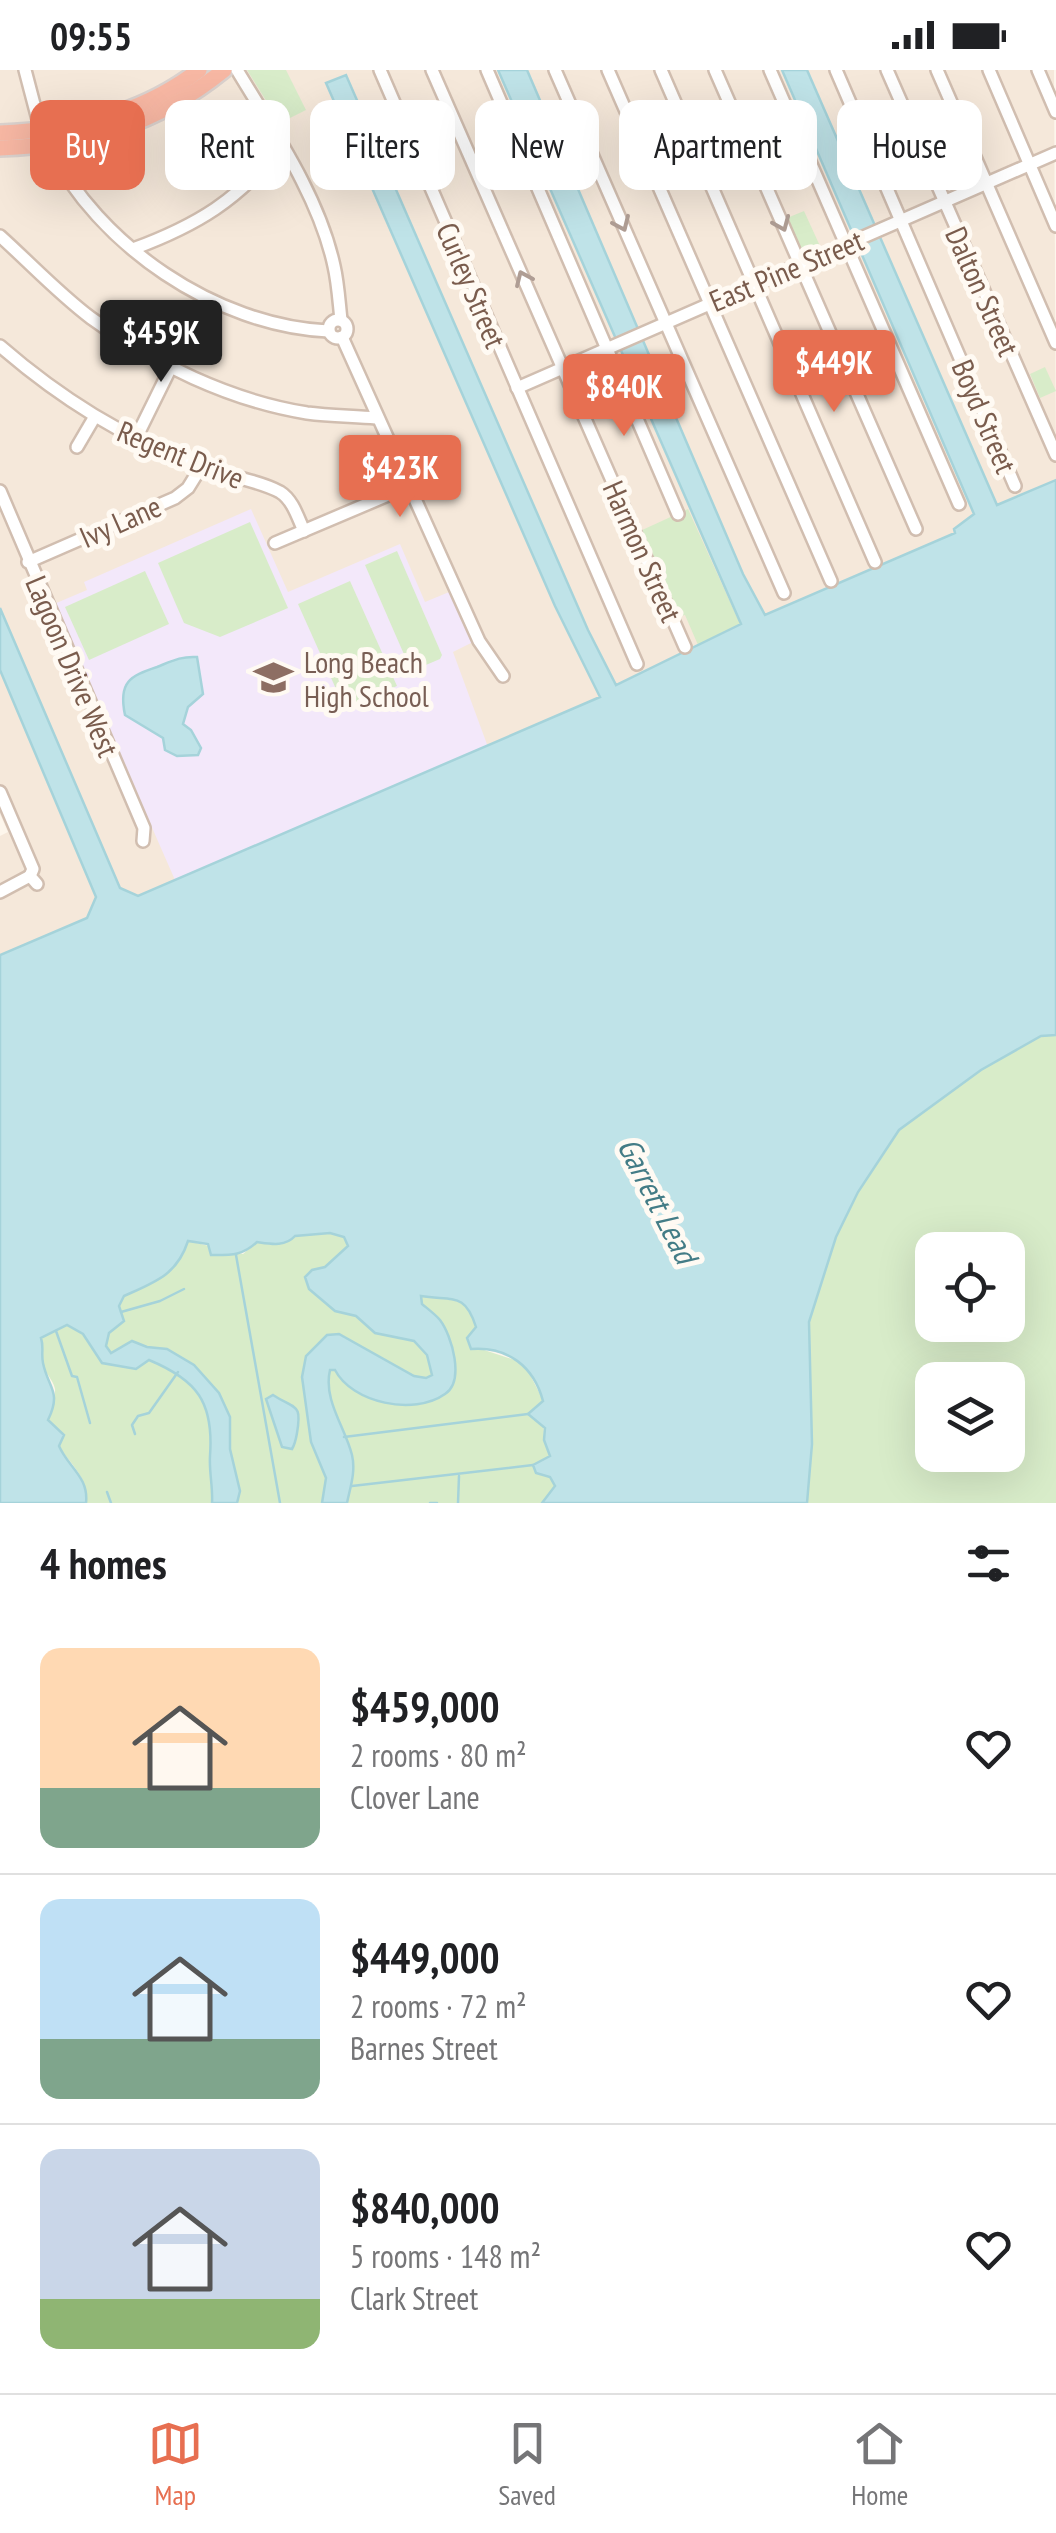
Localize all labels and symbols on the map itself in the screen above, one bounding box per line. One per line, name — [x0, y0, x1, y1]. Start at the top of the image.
one-way arrow — [610, 213, 630, 231]
one-way arrow — [770, 214, 790, 232]
street label: Curley Street — [428, 216, 516, 354]
street label: East Pine Street — [703, 220, 870, 320]
street label: Dalton Street — [937, 220, 1029, 362]
one-way arrow — [515, 271, 535, 289]
pin: $459K — [91, 300, 231, 385]
pin: $449K — [764, 330, 904, 415]
street label: Boyd Street — [944, 353, 1027, 479]
pin: $840K — [554, 354, 694, 439]
street label: Regent Drive — [112, 411, 250, 497]
pin: $423K — [330, 435, 470, 520]
street label: Harmon Street — [595, 474, 692, 628]
street label: Ivy Lane — [73, 486, 167, 556]
street label: Lagoon Drive West — [17, 570, 129, 763]
place label: Long Beach High School — [304, 642, 429, 715]
school or university icon: Long Beach High School — [253, 657, 295, 699]
water label: Garrett Lead — [609, 1130, 709, 1274]

